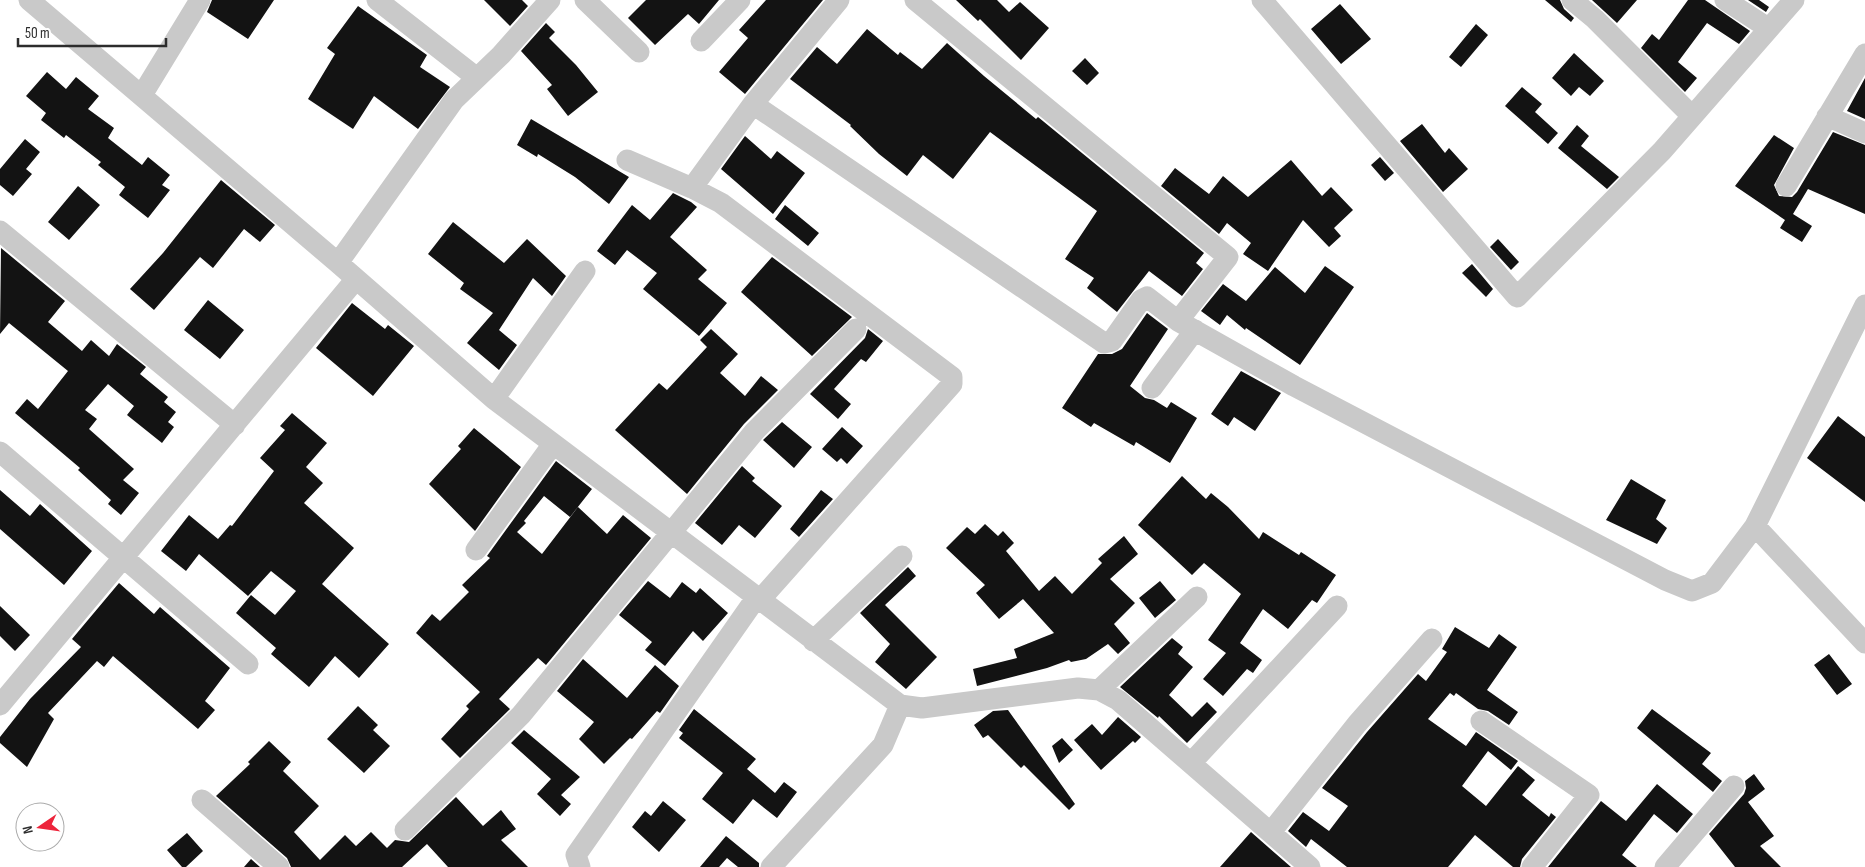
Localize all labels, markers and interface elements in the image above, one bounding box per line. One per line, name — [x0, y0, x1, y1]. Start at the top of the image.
scale bar — [18, 15, 165, 47]
text: 50 m — [25, 24, 50, 43]
north arrow — [15, 802, 65, 852]
text: N — [19, 824, 37, 835]

